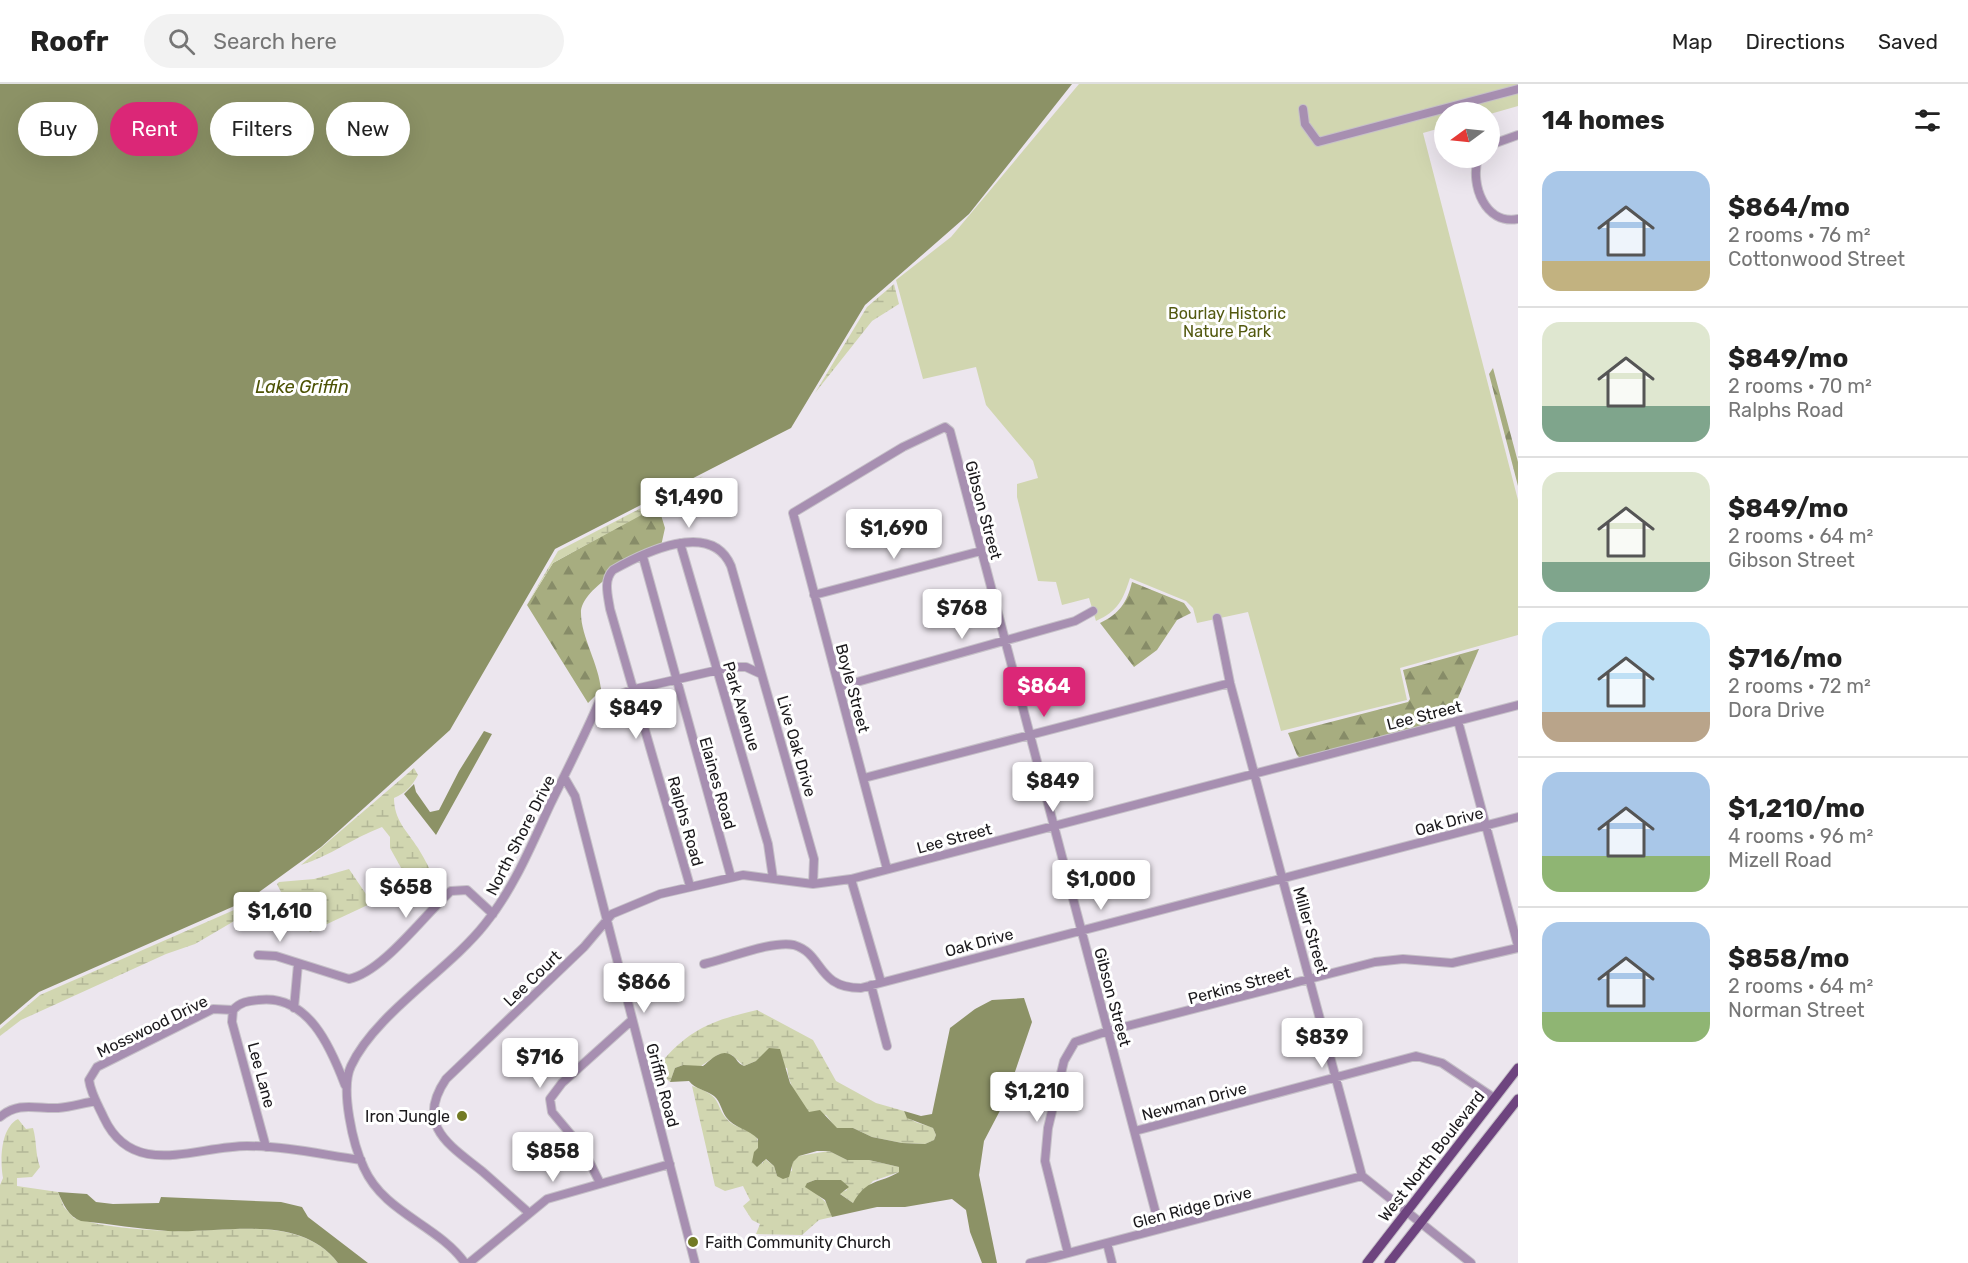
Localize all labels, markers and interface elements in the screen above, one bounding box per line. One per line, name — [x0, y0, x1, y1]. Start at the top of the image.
search box — [144, 14, 564, 68]
text: Roofr — [30, 25, 108, 58]
icon: search — [165, 25, 198, 58]
text: Search here — [213, 28, 337, 55]
text: Map — [1672, 29, 1713, 54]
text: Directions — [1746, 29, 1845, 54]
text: Saved — [1878, 29, 1938, 54]
chip: Buy — [18, 102, 98, 156]
chip: Rent — [110, 102, 198, 156]
chip: Filters — [210, 102, 314, 156]
chip: New — [326, 102, 410, 156]
north arrow — [1434, 102, 1500, 168]
map controls — [1434, 102, 1500, 168]
icon: filters — [1911, 104, 1944, 137]
text: 14 homes — [1542, 105, 1665, 136]
text: $864/mo — [1728, 192, 1850, 223]
icon: home — [1590, 195, 1662, 267]
text: 2 rooms · 76 m² — [1728, 223, 1871, 247]
text: Cottonwood Street — [1728, 247, 1905, 271]
park label: Bourlay Historic Nature Park — [1168, 304, 1286, 341]
text: $849/mo — [1728, 343, 1848, 374]
icon: home — [1590, 346, 1662, 418]
text: 2 rooms · 70 m² — [1728, 374, 1872, 398]
water label: Lake Griffin — [255, 376, 349, 398]
text: Ralphs Road — [1728, 398, 1844, 422]
street label: Gibson Street — [961, 459, 1006, 562]
pin: $1,490 — [640, 478, 738, 529]
text: $1,490 — [655, 485, 723, 509]
text: $849/mo — [1728, 493, 1848, 524]
icon: home — [1590, 496, 1662, 568]
pin: $1,690 — [845, 509, 943, 560]
text: $1,690 — [860, 516, 928, 540]
text: 2 rooms · 64 m² — [1728, 524, 1873, 548]
text: Gibson Street — [1728, 548, 1855, 572]
pin: $768 — [926, 589, 998, 640]
text: $768 — [937, 596, 987, 620]
street label: Boyle Street — [832, 642, 874, 735]
text: $716/mo — [1728, 643, 1842, 674]
icon: home — [1590, 646, 1662, 718]
street label: Park Avenue — [719, 659, 764, 753]
pin: $864 — [1008, 667, 1080, 718]
text: $864 — [1017, 674, 1071, 698]
text: 2 rooms · 72 m² — [1728, 674, 1871, 698]
pin: $849 — [600, 689, 672, 740]
street label: Live Oak Drive — [773, 693, 820, 799]
text: $849 — [609, 696, 663, 720]
street label: Lee Street — [1384, 697, 1464, 734]
text: Dora Drive — [1728, 698, 1825, 722]
street label: Elaines Road — [695, 735, 740, 831]
pin: $849 — [1017, 762, 1089, 813]
text: $849 — [1026, 769, 1080, 793]
street label: North Shore Drive — [482, 772, 559, 899]
street label: Ralphs Road — [664, 774, 707, 868]
text: $1,210/mo — [1728, 793, 1865, 824]
icon: home — [1590, 796, 1662, 868]
street label: Oak Drive — [1413, 803, 1486, 840]
street label: Lee Street — [915, 819, 994, 858]
text: 4 rooms · 96 m² — [1728, 824, 1873, 848]
text: Mizell Road — [1728, 848, 1832, 872]
pin: $1,000 — [1052, 860, 1150, 911]
text: $1,000 — [1066, 867, 1136, 891]
pin: $658 — [370, 868, 442, 919]
text: $658 — [380, 875, 432, 899]
street label: Miller Street — [1289, 885, 1332, 976]
pin: $1,610 — [231, 892, 329, 943]
text: $1,610 — [248, 899, 312, 923]
street label: Oak Drive — [943, 924, 1016, 961]
text: $858/mo — [1728, 943, 1850, 974]
street label: Lee Court — [500, 946, 565, 1010]
street label: Gibson Street — [1090, 946, 1135, 1049]
icon: home — [1590, 946, 1662, 1018]
pin: $866 — [608, 963, 680, 1014]
street label: Perkins Street — [1186, 963, 1292, 1008]
text: $866 — [618, 970, 670, 994]
text: 2 rooms · 64 m² — [1728, 974, 1873, 998]
street label: Mosswood Drive — [94, 991, 211, 1061]
text: Norman Street — [1728, 998, 1865, 1022]
pin: $839 — [1286, 1018, 1358, 1069]
text: $839 — [1296, 1025, 1348, 1049]
pin: $716 — [504, 1038, 576, 1089]
street label: Lee Lane — [244, 1040, 279, 1110]
street label: Griffin Road — [642, 1041, 683, 1129]
text: $716 — [516, 1045, 564, 1069]
pin: $1,210 — [988, 1072, 1086, 1123]
street label: Newman Drive — [1140, 1078, 1249, 1125]
text: $1,210 — [1004, 1079, 1070, 1103]
street label: West North Boulevard — [1374, 1087, 1488, 1226]
place label: Iron Jungle — [365, 1107, 450, 1126]
marker: Iron Jungle — [455, 1109, 469, 1123]
pin: $858 — [517, 1132, 589, 1183]
text: $858 — [526, 1139, 580, 1163]
street label: Glen Ridge Drive — [1131, 1182, 1254, 1232]
place label: Faith Community Church — [705, 1233, 891, 1252]
marker: Faith Community Church — [686, 1235, 700, 1249]

